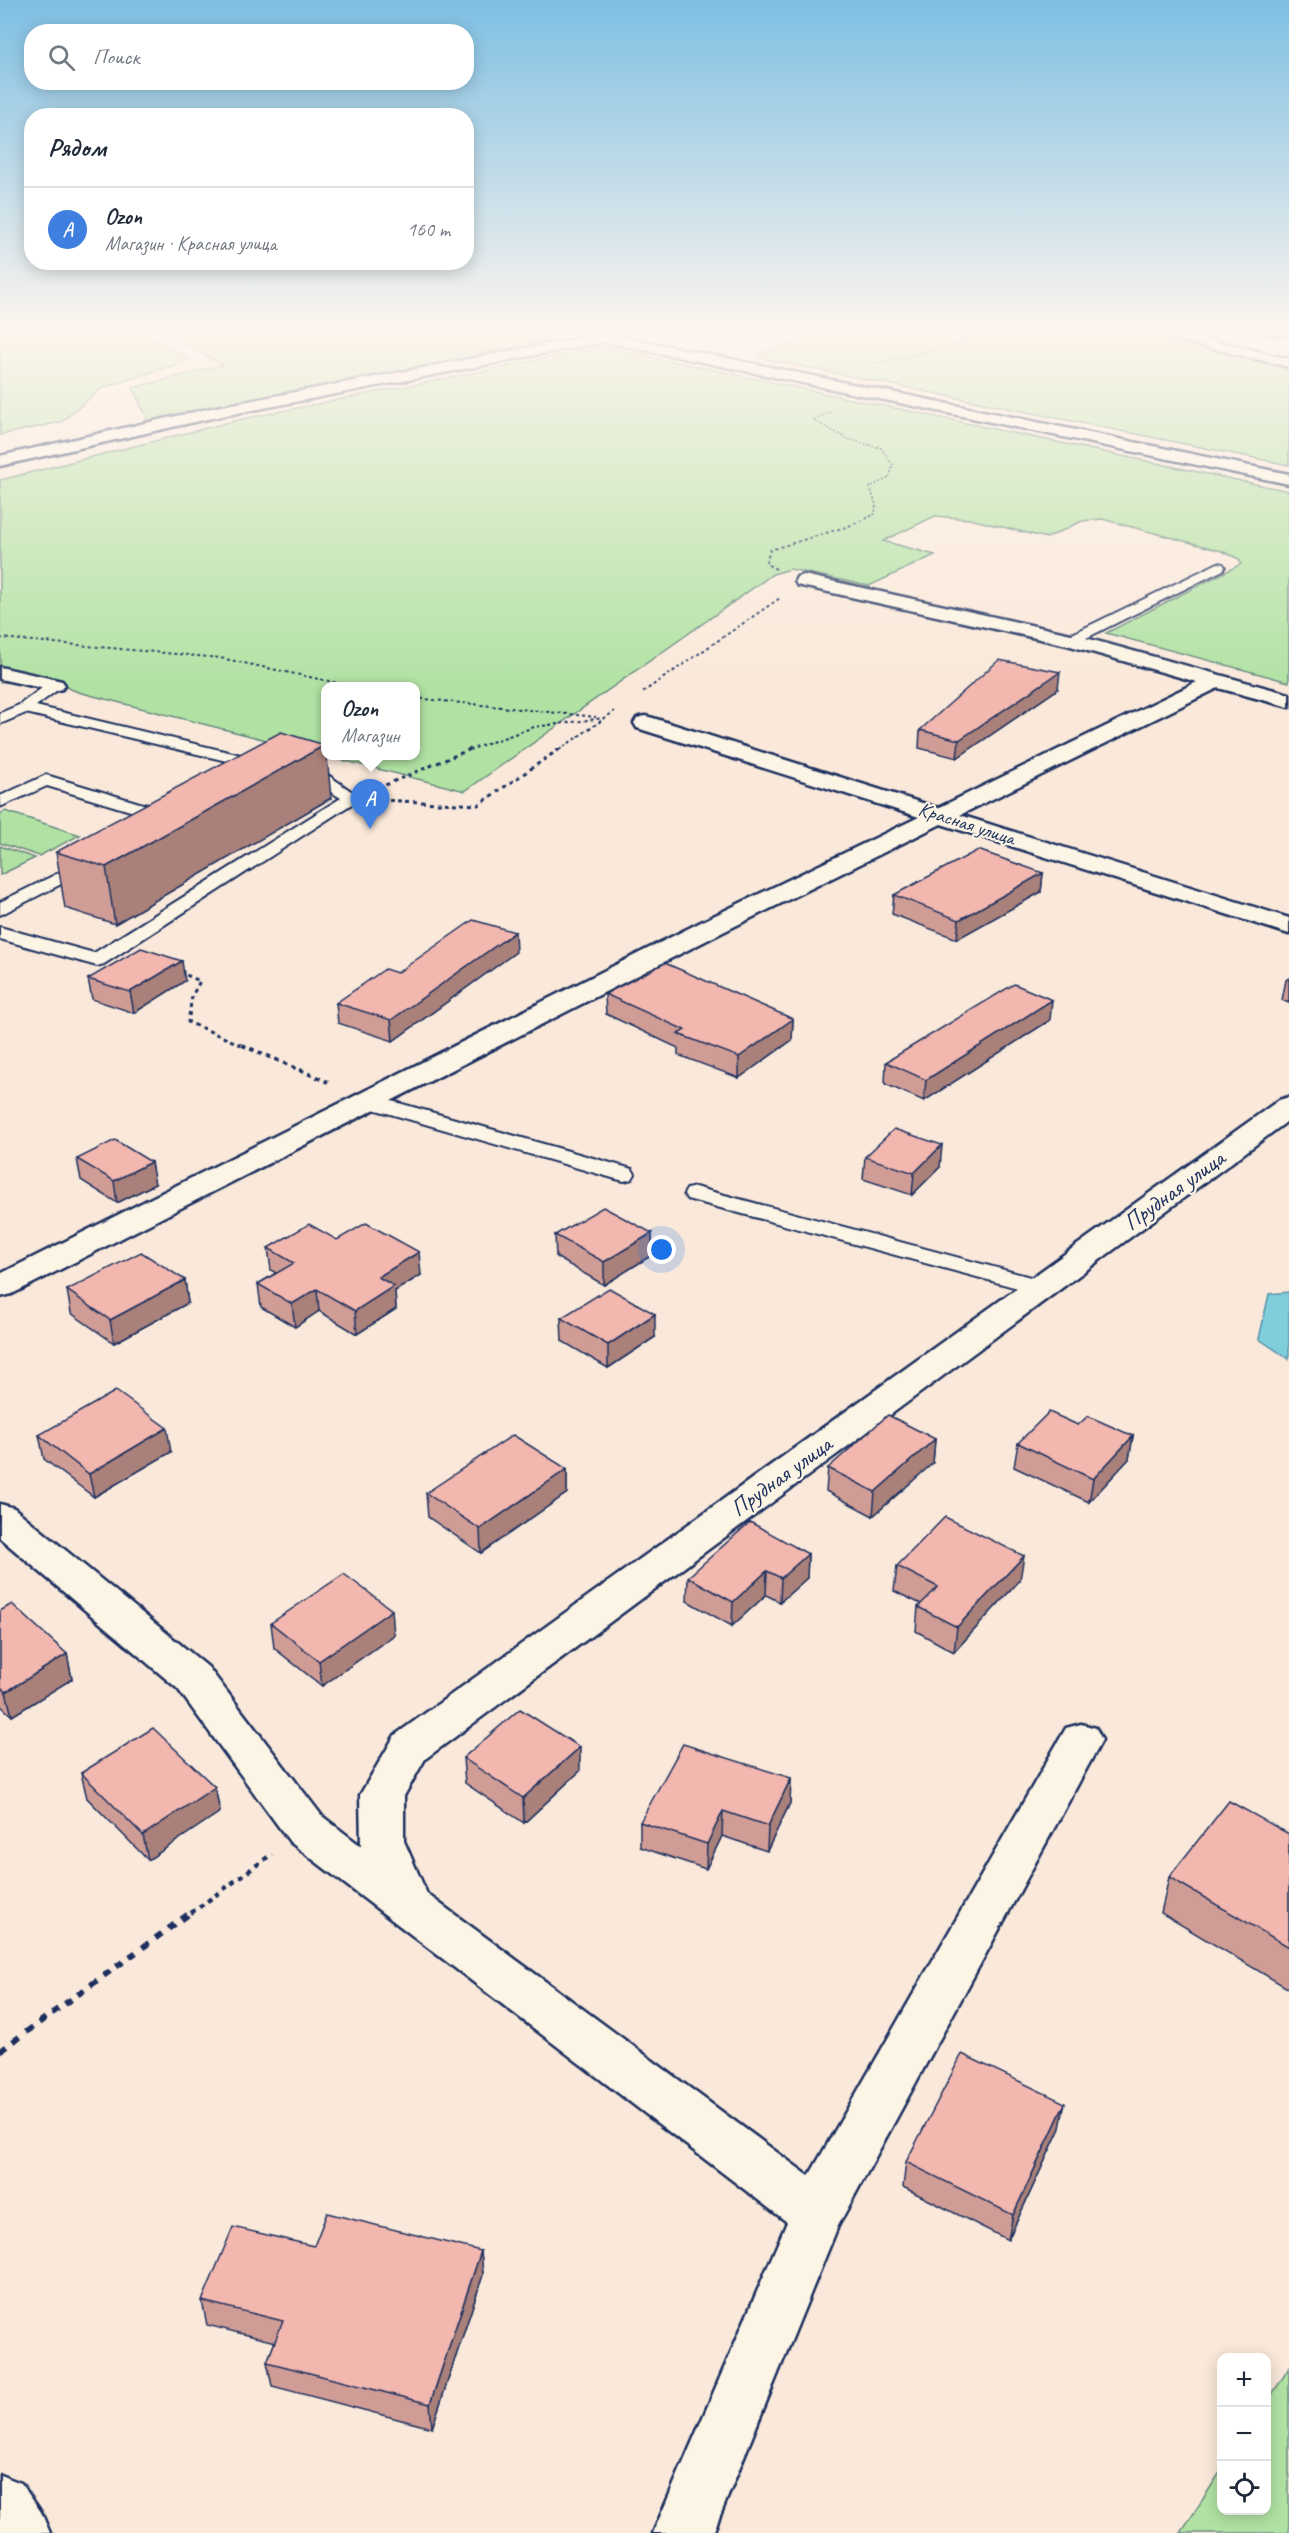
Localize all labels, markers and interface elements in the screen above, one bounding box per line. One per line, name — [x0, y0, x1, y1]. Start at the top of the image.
search box — [24, 24, 474, 90]
icon: search — [45, 41, 78, 74]
text: Поиск — [93, 43, 139, 71]
text: Рядом — [48, 131, 106, 164]
text: Ozon — [105, 203, 142, 231]
text: A — [62, 217, 73, 242]
text: 160 m — [407, 217, 450, 242]
text: Магазин · Красная улица — [105, 231, 277, 256]
popup — [321, 682, 420, 760]
text: Ozon — [341, 695, 378, 723]
text: Магазин — [341, 723, 400, 748]
pin: A — [350, 780, 389, 829]
street label: Красная улица — [915, 796, 1020, 851]
street label: Прудная улица — [1117, 1142, 1232, 1237]
your location — [647, 1235, 676, 1264]
street label: Прудная улица — [724, 1428, 839, 1523]
map controls — [1217, 2353, 1271, 2515]
button: + — [1217, 2353, 1271, 2407]
button: − — [1217, 2407, 1271, 2461]
button: locate — [1217, 2461, 1271, 2515]

